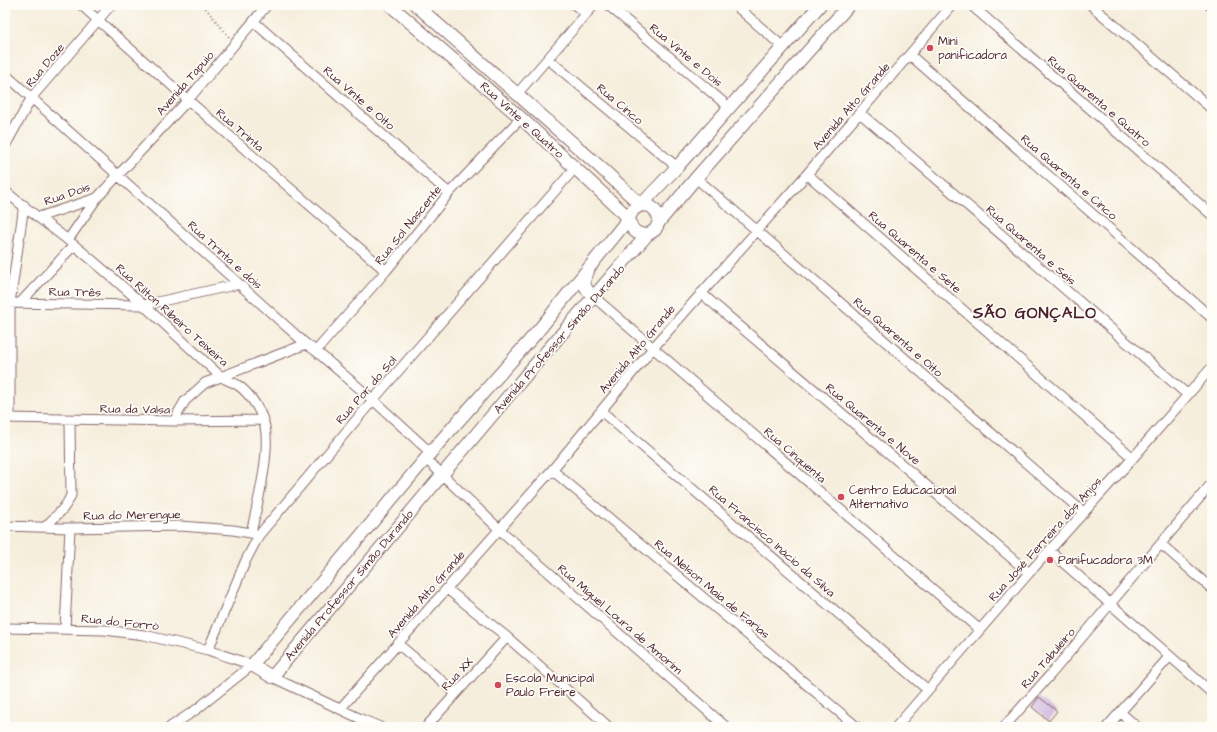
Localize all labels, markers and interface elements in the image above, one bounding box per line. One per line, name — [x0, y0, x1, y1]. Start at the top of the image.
street label: Rua Vinte e Dois — [645, 20, 726, 91]
place label: Mini panificadora — [938, 33, 1007, 64]
street label: Rua Doze — [22, 39, 69, 91]
marker: Mini panificadora — [925, 43, 935, 53]
street label: Avenida Tapuio — [153, 47, 218, 119]
street label: Rua Quarenta e Quatro — [1043, 52, 1154, 151]
street label: Avenida Alto Grande — [809, 59, 895, 154]
street label: Rua Vinte e Oito — [319, 63, 398, 134]
street label: Rua Vinte e Quatro — [476, 78, 567, 163]
street label: Rua Cinco — [593, 80, 647, 129]
street label: Rua Trinta — [212, 105, 267, 156]
street label: Rua Quarenta e Cinco — [1017, 131, 1121, 224]
street label: Rua Dois — [42, 179, 93, 210]
street label: Rua Sol Nascente — [371, 182, 446, 269]
street label: Rua Quarenta e Seis — [982, 201, 1079, 289]
street label: Rua Quarenta e Sete — [865, 207, 965, 298]
street label: Rua Trinta e dois — [184, 217, 266, 294]
street label: Rua Rilton Ribeiro Teixeira — [112, 260, 232, 371]
street label: Avenida Professor Simão Durando — [490, 261, 629, 417]
street label: Rua Três — [49, 284, 101, 301]
street label: Rua Quarenta e Oito — [849, 294, 946, 381]
street label: Avenida Alto Grande — [595, 301, 680, 397]
district label: SÃO GONÇALO — [972, 302, 1097, 324]
street label: Rua Por do Sol — [332, 352, 401, 428]
street label: Rua Quarenta e Nove — [821, 379, 924, 470]
street label: Rua da Valsa — [100, 400, 170, 419]
street label: Rua Cinquenta — [760, 424, 830, 487]
street label: Rua José Ferreira dos Anjos — [985, 473, 1106, 605]
street label: Rua Francisco Inácio da Silva — [705, 482, 839, 601]
place label: Centro Educacional Alternativo — [849, 482, 956, 513]
marker: Centro Educacional Alternativo — [836, 492, 846, 502]
street label: Rua do Merengue — [83, 506, 181, 526]
street label: Avenida Professor Simão Durando — [281, 506, 418, 664]
street label: Rua Nelson Maia de Farias — [650, 536, 773, 643]
street label: Avenida Alto Grande — [384, 547, 470, 642]
place label: Panifucadora 3M — [1058, 552, 1153, 569]
marker: Panifucadora 3M — [1045, 555, 1055, 565]
street label: Rua Miguel Loura de Amorim — [553, 560, 686, 680]
street label: Rua do Forró — [80, 610, 160, 635]
street label: Rua Tabuleiro — [1017, 624, 1080, 692]
street label: Rua XX — [438, 654, 477, 695]
place label: Escola Municipal Paulo Freire — [506, 670, 594, 701]
marker: Escola Municipal Paulo Freire — [493, 680, 503, 690]

